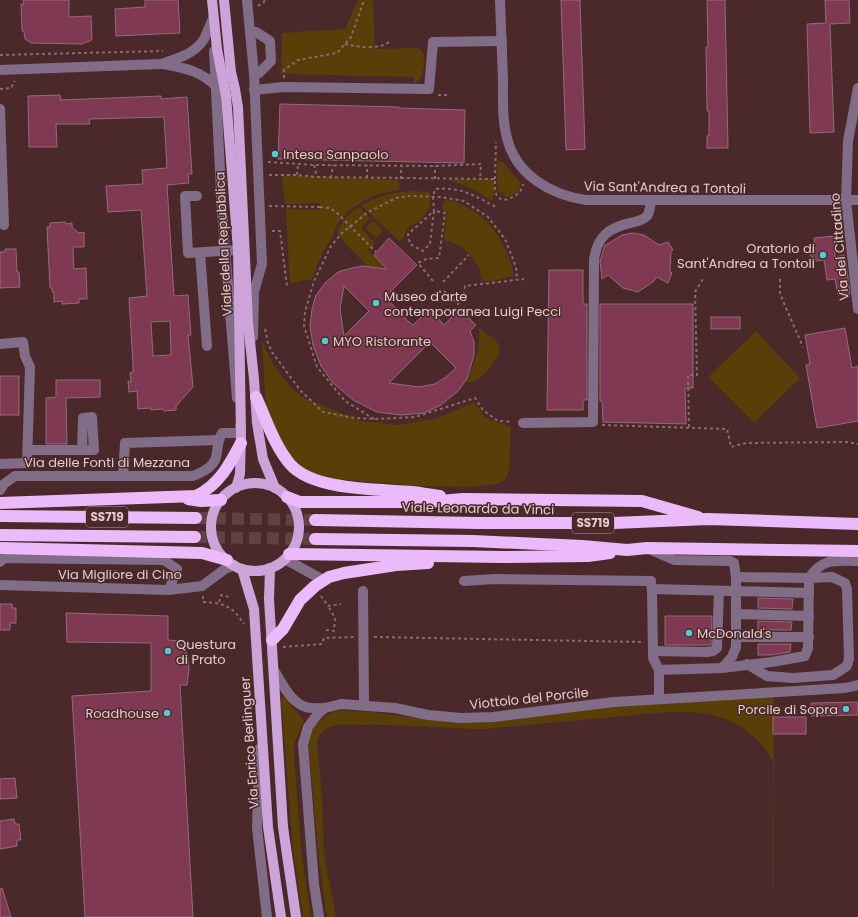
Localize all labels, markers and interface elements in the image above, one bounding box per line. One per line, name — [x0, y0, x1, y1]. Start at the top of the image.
place label: Intesa Sanpaolo — [283, 145, 389, 164]
marker: Intesa Sanpaolo — [270, 149, 280, 159]
street label: Viale della Repubblica — [210, 171, 237, 317]
street label: Via Sant'Andrea a Tontoli — [584, 177, 746, 198]
street label: Via del Cittadino — [825, 192, 854, 302]
place label: Oratorio di Sant'Andrea a Tontoli — [677, 239, 815, 273]
marker: Oratorio di Sant'Andrea a Tontoli — [818, 250, 828, 260]
place label: Museo d'arte contemporanea Luigi Pecci — [384, 287, 561, 321]
marker: Museo d'arte contemporanea Luigi Pecci — [371, 298, 381, 308]
place label: MYO Ristorante — [333, 332, 431, 351]
marker: MYO Ristorante — [320, 336, 330, 346]
street label: Via delle Fonti di Mezzana — [24, 453, 190, 472]
street label: Viale Leonardo da Vinci — [402, 498, 554, 519]
road number: SS719 — [86, 507, 128, 527]
road number: SS719 — [572, 513, 614, 533]
street label: Via Migliore di Cino — [58, 565, 182, 584]
place label: McDonald's — [697, 624, 772, 643]
marker: McDonald's — [684, 628, 694, 638]
place label: Questura di Prato — [176, 635, 236, 669]
marker: Questura di Prato — [163, 646, 173, 656]
street label: Via Enrico Berlinguer — [235, 676, 264, 810]
street label: Viottolo del Porcile — [469, 683, 590, 714]
place label: Porcile di Sopra — [738, 700, 838, 719]
place label: Roadhouse — [85, 704, 159, 723]
marker: Porcile di Sopra — [841, 704, 851, 714]
marker: Roadhouse — [162, 708, 172, 718]

